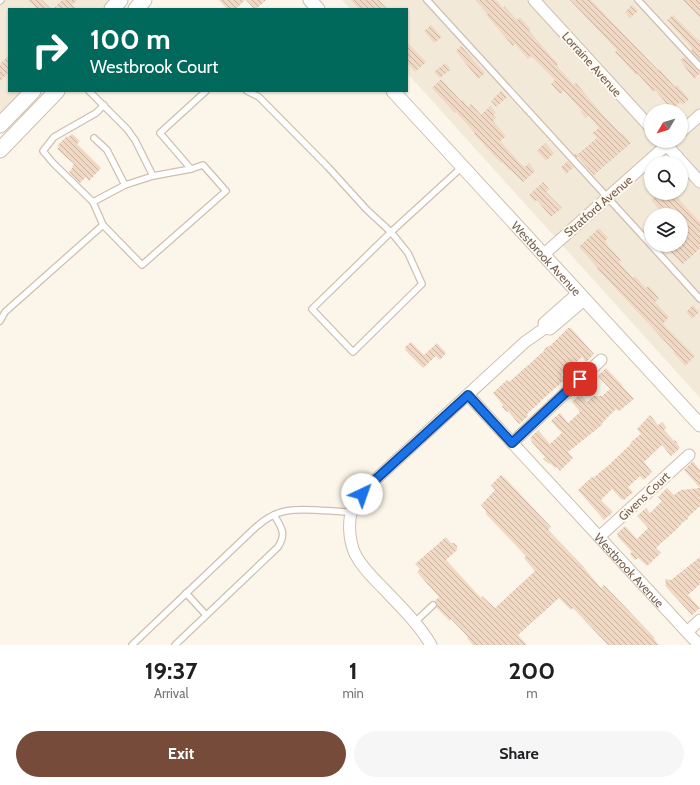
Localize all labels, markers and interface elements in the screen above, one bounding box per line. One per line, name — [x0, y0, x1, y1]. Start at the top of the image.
text: 100 m — [90, 22, 171, 56]
icon: right — [24, 24, 76, 76]
street label: Lorraine Avenue — [559, 29, 625, 99]
text: Westbrook Court — [90, 56, 218, 78]
north arrow — [644, 104, 688, 148]
map controls — [644, 104, 688, 252]
button: search — [644, 156, 688, 200]
street label: Stratford Avenue — [561, 172, 635, 240]
button: layers — [644, 208, 688, 252]
street label: Westbrook Avenue — [509, 218, 585, 298]
pin — [563, 362, 597, 396]
icon: arrive — [569, 368, 591, 390]
street label: Givens Court — [615, 468, 673, 524]
position arrow — [341, 473, 383, 515]
street label: Westbrook Avenue — [592, 530, 668, 610]
text: 19:37 — [145, 656, 198, 685]
text: 1 — [349, 656, 358, 685]
text: 200 — [509, 656, 555, 685]
text: Arrival — [154, 685, 189, 701]
text: min — [342, 685, 364, 701]
text: m — [526, 685, 538, 701]
button: Exit — [16, 731, 346, 777]
button: Share — [354, 731, 684, 777]

